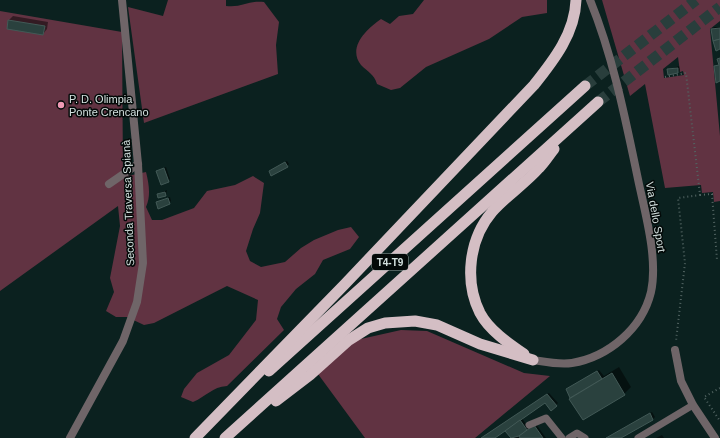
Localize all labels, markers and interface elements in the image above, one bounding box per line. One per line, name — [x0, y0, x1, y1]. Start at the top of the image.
place label: P. D. Olimpia Ponte Crencano — [69, 93, 149, 118]
marker: P. D. Olimpia Ponte Crencano — [56, 100, 66, 110]
street label: Seconda Traversa Spianà — [120, 139, 136, 266]
street label: Via dello Sport — [644, 181, 668, 253]
road number: T4-T9 — [372, 254, 408, 270]

